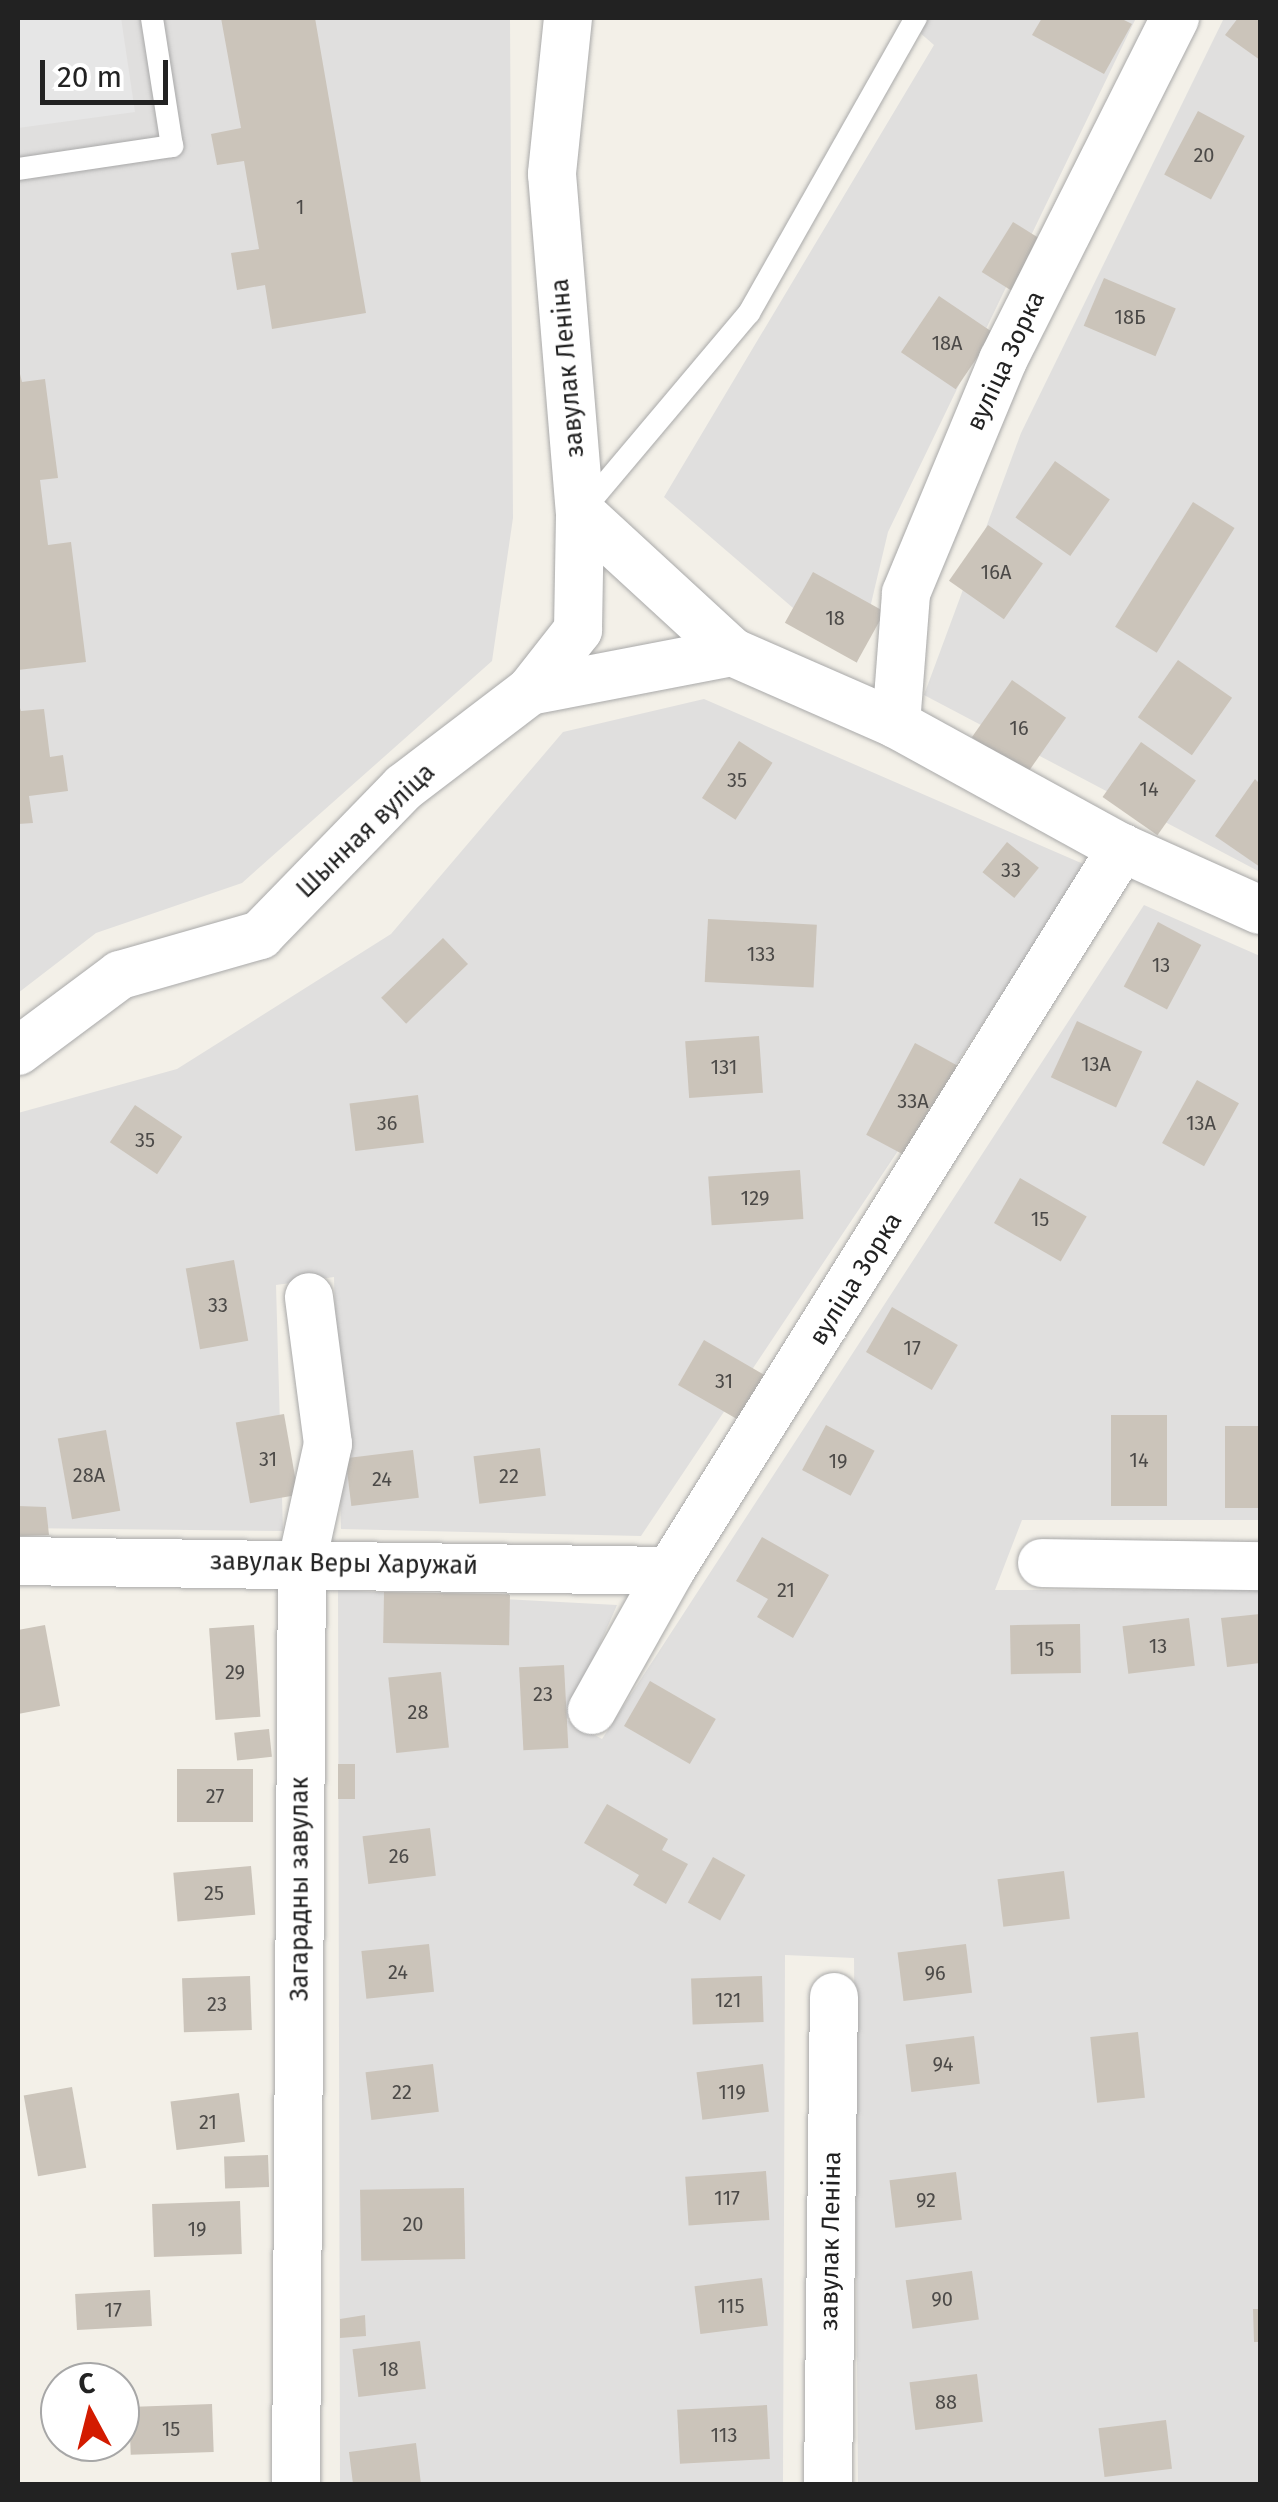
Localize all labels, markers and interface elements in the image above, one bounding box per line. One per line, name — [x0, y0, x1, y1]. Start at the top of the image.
scale bar — [45, 40, 172, 102]
text: 20 m — [57, 59, 122, 95]
house number: 20 — [1193, 143, 1215, 167]
house number: 1 — [296, 195, 304, 219]
street label: завулак Леніна — [545, 277, 591, 459]
street label: вуліца Зорка — [961, 286, 1051, 436]
house number: 18Б — [1114, 305, 1146, 329]
house number: 18А — [931, 331, 963, 355]
house number: 16А — [981, 560, 1011, 584]
house number: 18 — [825, 606, 845, 630]
house number: 16 — [1009, 716, 1029, 740]
street label: Шынная вуліца — [291, 757, 441, 905]
house number: 35 — [727, 768, 747, 792]
house number: 14 — [1139, 777, 1159, 801]
house number: 33 — [1001, 858, 1021, 882]
house number: 133 — [747, 942, 775, 966]
house number: 13 — [1152, 953, 1170, 977]
house number: 13А — [1081, 1052, 1111, 1076]
house number: 131 — [711, 1055, 737, 1079]
house number: 33А — [897, 1089, 929, 1113]
house number: 36 — [377, 1111, 397, 1135]
house number: 13А — [1186, 1111, 1216, 1135]
house number: 35 — [135, 1128, 155, 1152]
house number: 129 — [741, 1186, 769, 1210]
street label: вуліца Зорка — [803, 1207, 909, 1351]
house number: 15 — [1031, 1207, 1049, 1231]
house number: 33 — [208, 1293, 228, 1317]
house number: 17 — [903, 1336, 921, 1360]
house number: 31 — [715, 1369, 733, 1393]
house number: 31 — [259, 1447, 277, 1471]
house number: 14 — [1129, 1448, 1149, 1472]
house number: 19 — [828, 1449, 848, 1473]
house number: 28А — [73, 1463, 105, 1487]
house number: 22 — [499, 1464, 519, 1488]
house number: 24 — [372, 1467, 392, 1491]
street label: завулак Веры Харужай — [210, 1547, 478, 1581]
house number: 21 — [777, 1578, 795, 1602]
house number: 13 — [1149, 1634, 1167, 1658]
house number: 15 — [1036, 1637, 1054, 1661]
house number: 29 — [225, 1660, 245, 1684]
house number: 23 — [533, 1682, 553, 1706]
house number: 28 — [408, 1700, 428, 1724]
street label: Загарадны завулак — [285, 1777, 315, 2001]
house number: 27 — [206, 1784, 224, 1808]
house number: 26 — [389, 1844, 409, 1868]
house number: 25 — [204, 1881, 224, 1905]
house number: 24 — [388, 1960, 408, 1984]
house number: 96 — [924, 1961, 946, 1985]
house number: 121 — [715, 1988, 741, 2012]
house number: 23 — [207, 1992, 227, 2016]
house number: 94 — [933, 2052, 953, 2076]
house number: 22 — [392, 2080, 412, 2104]
house number: 119 — [718, 2080, 746, 2104]
house number: 21 — [199, 2110, 217, 2134]
street label: завулак Леніна — [814, 2151, 848, 2331]
house number: 117 — [714, 2186, 740, 2210]
house number: 92 — [916, 2188, 936, 2212]
house number: 20 — [402, 2212, 424, 2236]
house number: 19 — [187, 2217, 207, 2241]
house number: 90 — [931, 2287, 953, 2311]
house number: 115 — [717, 2294, 745, 2318]
house number: 17 — [104, 2298, 122, 2322]
house number: 18 — [379, 2357, 399, 2381]
north arrow — [40, 2362, 140, 2462]
text: С — [77, 2366, 97, 2401]
house number: 88 — [935, 2390, 957, 2414]
house number: 15 — [162, 2417, 180, 2441]
house number: 113 — [710, 2423, 738, 2447]

